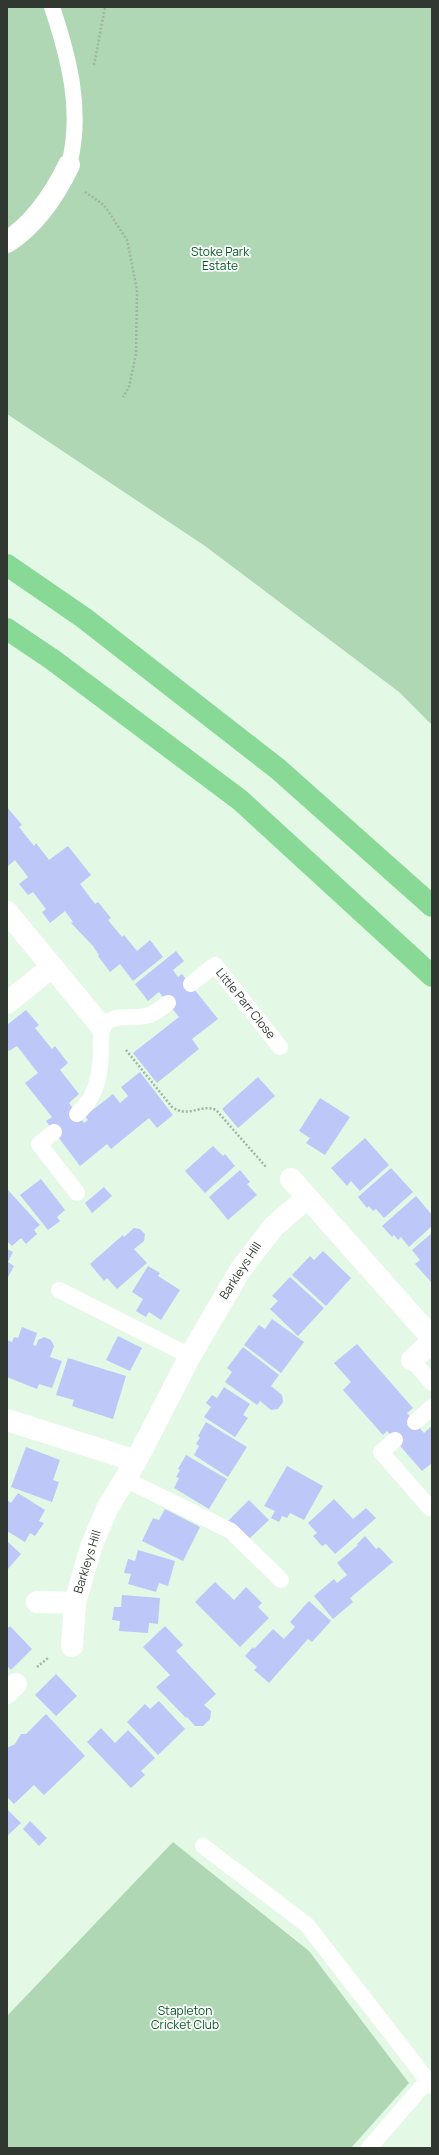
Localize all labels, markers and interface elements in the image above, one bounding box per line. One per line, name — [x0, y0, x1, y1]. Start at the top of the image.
park label: Stoke Park Estate — [191, 246, 249, 274]
street label: Little Parr Close — [212, 966, 278, 1042]
street label: Barkleys Hill — [217, 1240, 265, 1302]
street label: Barkleys Hill — [72, 1529, 104, 1595]
park label: Stapleton Cricket Club — [151, 2005, 219, 2033]

